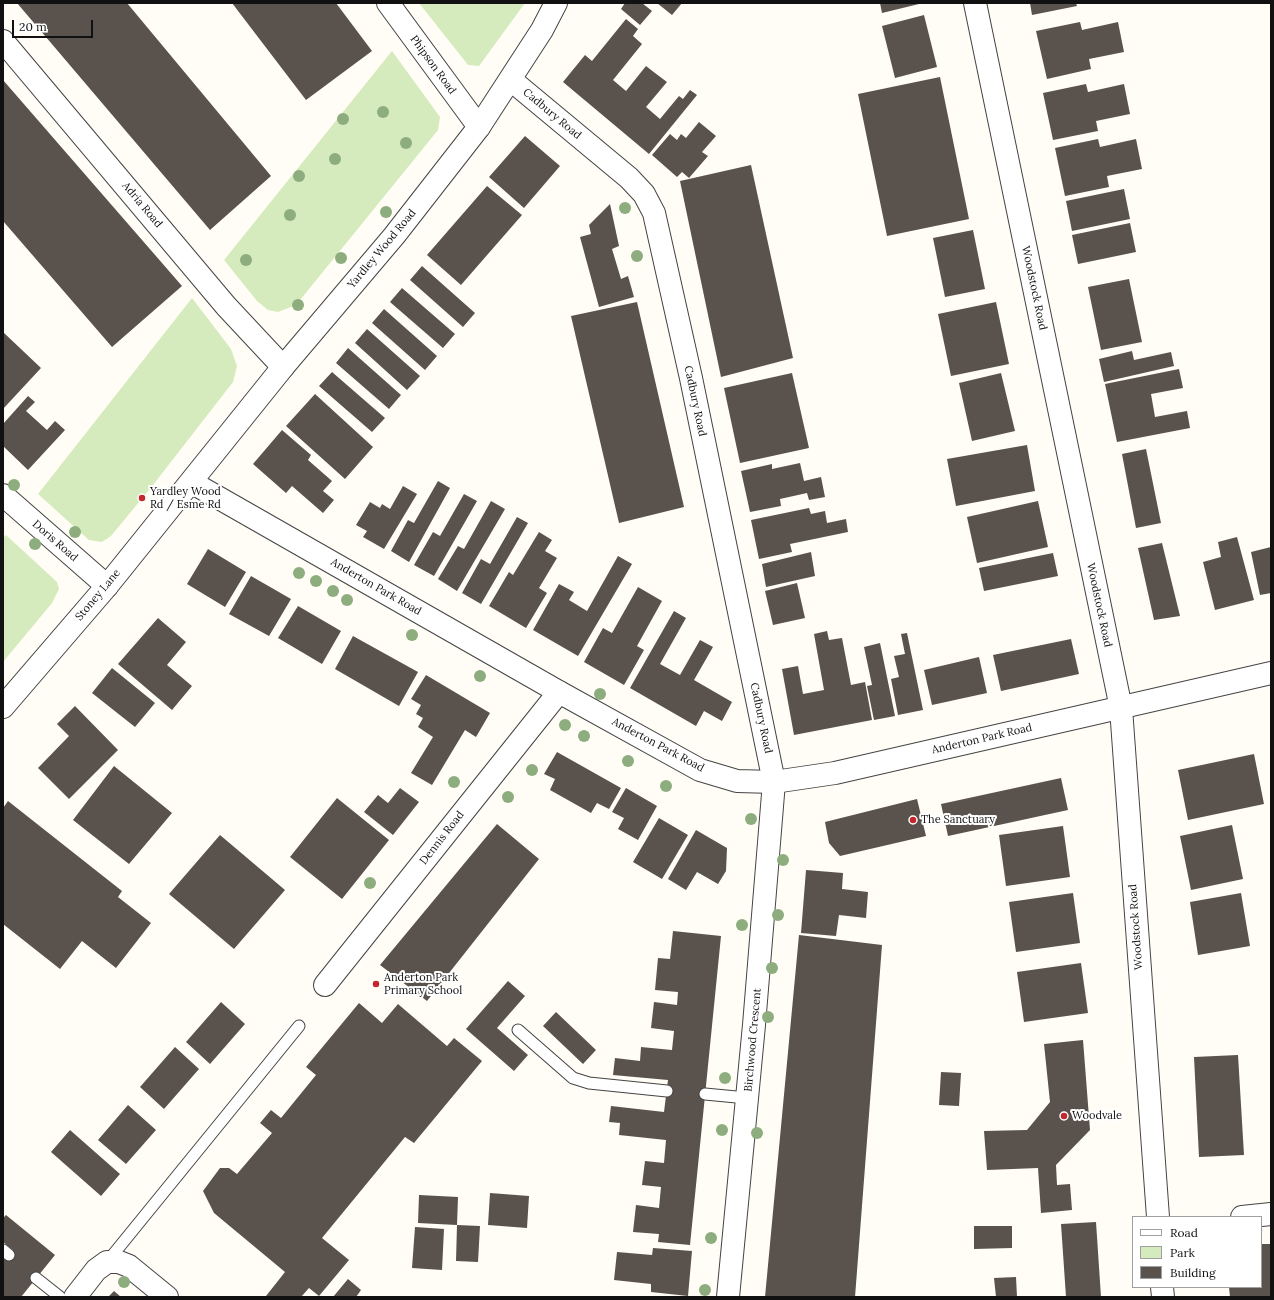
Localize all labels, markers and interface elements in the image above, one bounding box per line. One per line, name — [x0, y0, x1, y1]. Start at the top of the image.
scale bar — [14, 12, 95, 38]
text: 20 m — [19, 19, 47, 34]
street label: Phipson Road — [407, 33, 459, 97]
street label: Cadbury Road — [520, 86, 584, 142]
street label: Adria Road — [119, 180, 165, 230]
street label: Yardley Wood Road — [345, 207, 419, 291]
street label: Woodstock Road — [1019, 245, 1049, 331]
street label: Cadbury Road — [681, 364, 709, 438]
place label: Yardley Wood Rd / Esme Rd — [150, 485, 221, 511]
marker: Yardley Wood Rd / Esme Rd — [137, 493, 147, 503]
street label: Doris Road — [30, 518, 80, 564]
street label: Anderton Park Road — [328, 556, 424, 618]
street label: Woodstock Road — [1084, 562, 1114, 648]
street label: Stoney Lane — [73, 567, 123, 623]
street label: Cadbury Road — [747, 681, 775, 755]
street label: Anderton Park Road — [610, 715, 706, 775]
street label: Anderton Park Road — [931, 721, 1033, 757]
street label: Dennis Road — [417, 809, 467, 867]
place label: The Sanctuary — [921, 813, 995, 827]
marker: The Sanctuary — [908, 815, 918, 825]
street label: Woodstock Road — [1126, 884, 1146, 970]
place label: Anderton Park Primary School — [384, 971, 462, 997]
marker: Anderton Park Primary School — [371, 979, 381, 989]
street label: Birchwood Crescent — [742, 988, 764, 1092]
place label: Woodvale — [1072, 1109, 1122, 1123]
marker: Woodvale — [1059, 1111, 1069, 1121]
legend — [1132, 1216, 1262, 1288]
text: Road — [1170, 1225, 1198, 1240]
text: Park — [1170, 1245, 1195, 1260]
text: Building — [1170, 1265, 1216, 1280]

